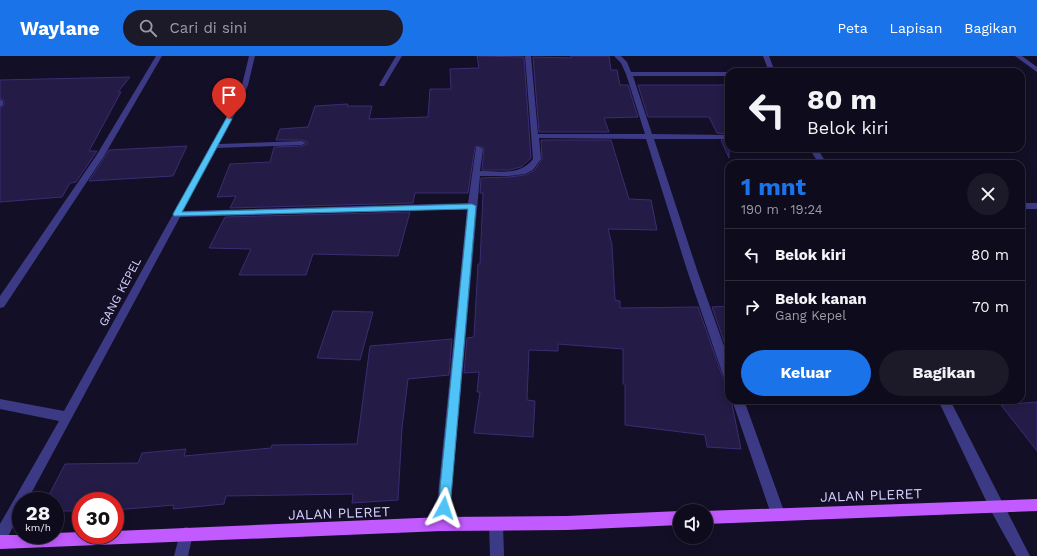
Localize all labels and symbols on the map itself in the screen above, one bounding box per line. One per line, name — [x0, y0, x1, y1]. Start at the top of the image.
pin — [212, 78, 246, 119]
street label: GANG KEPEL — [96, 255, 144, 329]
street label: JALAN PLERET — [820, 485, 923, 505]
position arrow — [423, 487, 465, 529]
speed limit sign: 30 — [72, 492, 124, 544]
street label: JALAN PLERET — [288, 503, 391, 523]

